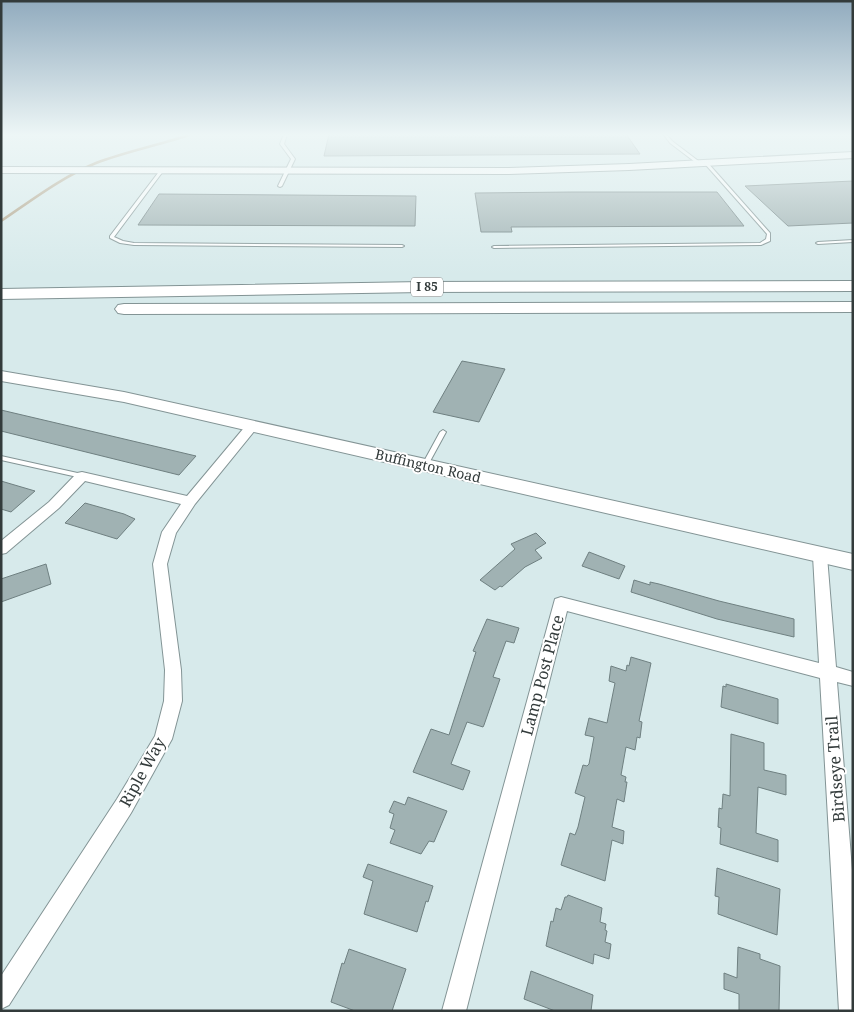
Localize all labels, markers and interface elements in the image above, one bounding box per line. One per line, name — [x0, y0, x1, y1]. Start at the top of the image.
road number: I 85 — [411, 278, 443, 296]
street label: Buffington Road — [373, 444, 483, 487]
street label: Lamp Post Place — [515, 612, 569, 738]
street label: Birdseye Trail — [820, 715, 850, 823]
street label: Riple Way — [114, 732, 171, 811]

